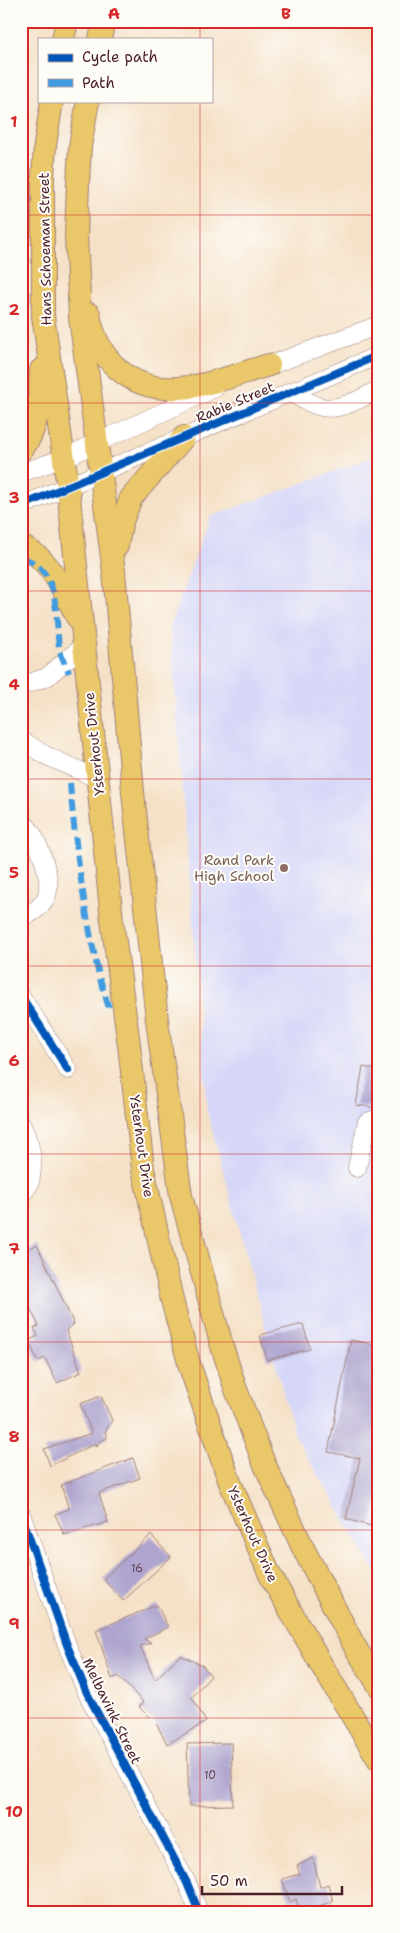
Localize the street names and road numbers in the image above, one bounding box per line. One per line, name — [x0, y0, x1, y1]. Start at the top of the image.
street label: Hans Schoeman Street — [35, 172, 55, 326]
street label: Rabie Street — [193, 377, 277, 427]
street label: Ysterhout Drive — [80, 691, 108, 796]
street label: Ysterhout Drive — [126, 1093, 158, 1199]
street label: Ysterhout Drive — [224, 1483, 282, 1585]
street label: Melbavink Street — [79, 1655, 145, 1767]

